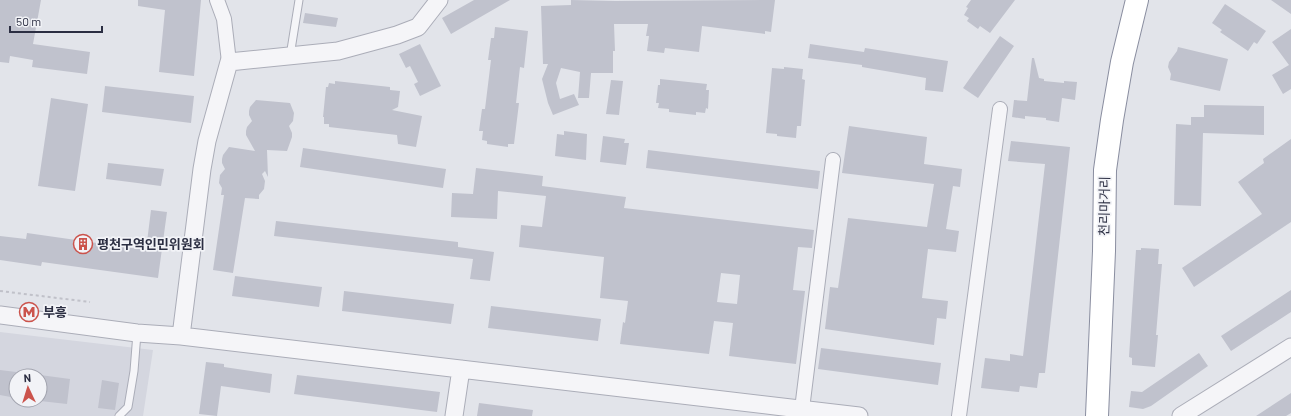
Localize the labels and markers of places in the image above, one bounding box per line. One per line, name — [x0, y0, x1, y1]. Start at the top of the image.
building icon: 평천구역인민위원회 — [72, 233, 94, 255]
place label: 평천구역인민위원회 — [97, 236, 205, 252]
metro station icon: 부흥 — [18, 301, 40, 323]
place label: 부흥 — [43, 304, 67, 320]

